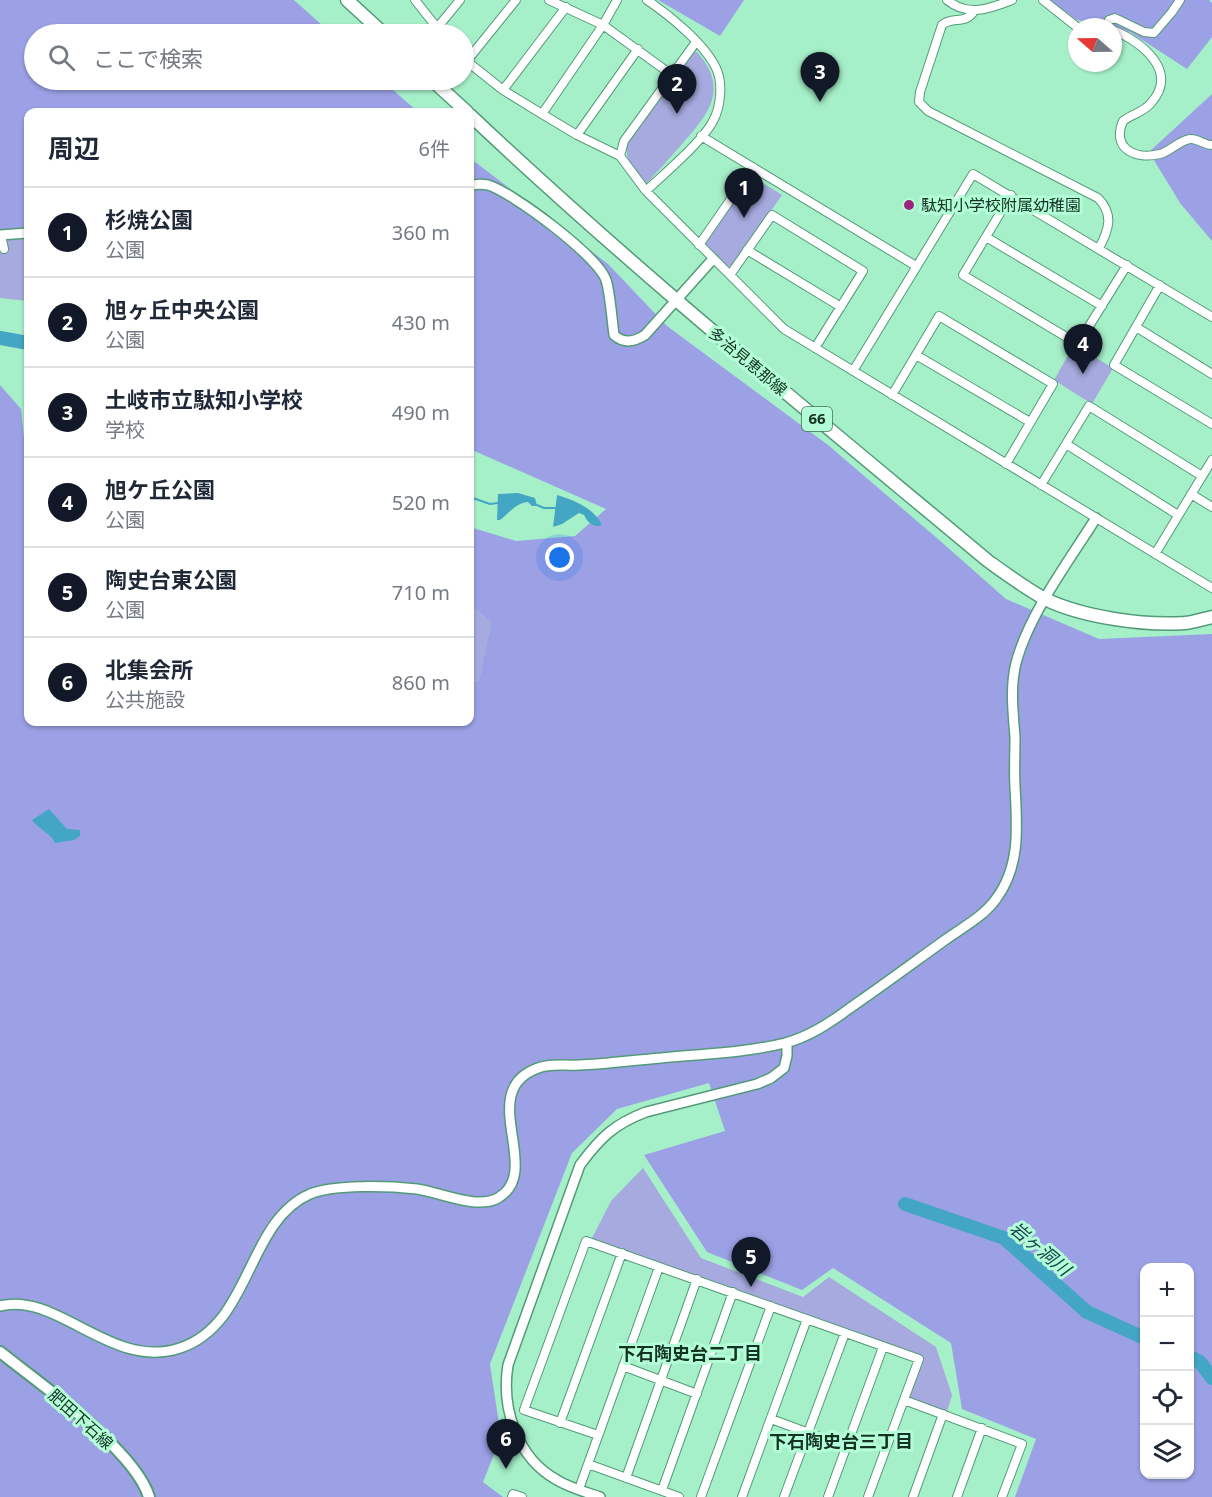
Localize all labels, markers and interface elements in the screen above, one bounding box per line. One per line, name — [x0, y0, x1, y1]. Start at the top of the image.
north arrow — [1068, 18, 1122, 72]
search box — [24, 24, 474, 90]
icon: search — [45, 41, 78, 74]
text: ここで検索 — [93, 43, 203, 73]
pin: 3 — [800, 52, 840, 102]
pin: 2 — [658, 64, 696, 114]
text: 周辺 — [48, 130, 100, 166]
text: 6件 — [419, 135, 450, 162]
pin: 1 — [724, 168, 764, 218]
place label: 駄知小学校附属幼稚園 — [921, 194, 1081, 216]
marker: 駄知小学校附属幼稚園 — [902, 198, 916, 212]
text: 杉焼公園 — [105, 204, 193, 234]
text: 1 — [62, 219, 73, 246]
text: 360 m — [392, 219, 450, 246]
text: 公園 — [105, 236, 145, 263]
text: 旭ヶ丘中央公園 — [105, 294, 259, 324]
text: 2 — [62, 309, 73, 336]
text: 430 m — [392, 309, 450, 336]
street label: 多治見恵那線 — [704, 322, 792, 400]
pin: 4 — [1064, 324, 1102, 374]
text: 公園 — [105, 326, 145, 353]
text: 土岐市立駄知小学校 — [105, 384, 303, 414]
text: 3 — [62, 399, 73, 426]
text: 490 m — [392, 399, 450, 426]
road number: 66 — [802, 407, 832, 431]
text: 学校 — [105, 416, 145, 443]
text: 旭ケ丘公園 — [105, 474, 215, 504]
text: 4 — [62, 489, 73, 516]
text: 520 m — [392, 489, 450, 516]
text: 公園 — [105, 506, 145, 533]
your location — [545, 543, 574, 572]
text: 陶史台東公園 — [105, 564, 237, 594]
text: 5 — [62, 579, 73, 606]
text: 710 m — [392, 579, 450, 606]
text: 公園 — [105, 596, 145, 623]
text: 北集会所 — [105, 654, 193, 684]
text: 6 — [62, 669, 73, 696]
text: 860 m — [392, 669, 450, 696]
text: 公共施設 — [105, 686, 185, 713]
water label: 岩ヶ洞川 — [1005, 1216, 1077, 1282]
pin: 5 — [732, 1238, 771, 1287]
map controls — [1140, 1263, 1194, 1479]
button: + — [1140, 1263, 1194, 1317]
button: − — [1140, 1317, 1194, 1371]
district label: 下石陶史台二丁目 — [618, 1341, 762, 1365]
button: locate — [1140, 1371, 1194, 1425]
street label: 肥田下石線 — [44, 1384, 118, 1454]
pin: 6 — [486, 1420, 526, 1469]
button: layers — [1140, 1425, 1194, 1479]
district label: 下石陶史台三丁目 — [769, 1429, 913, 1453]

